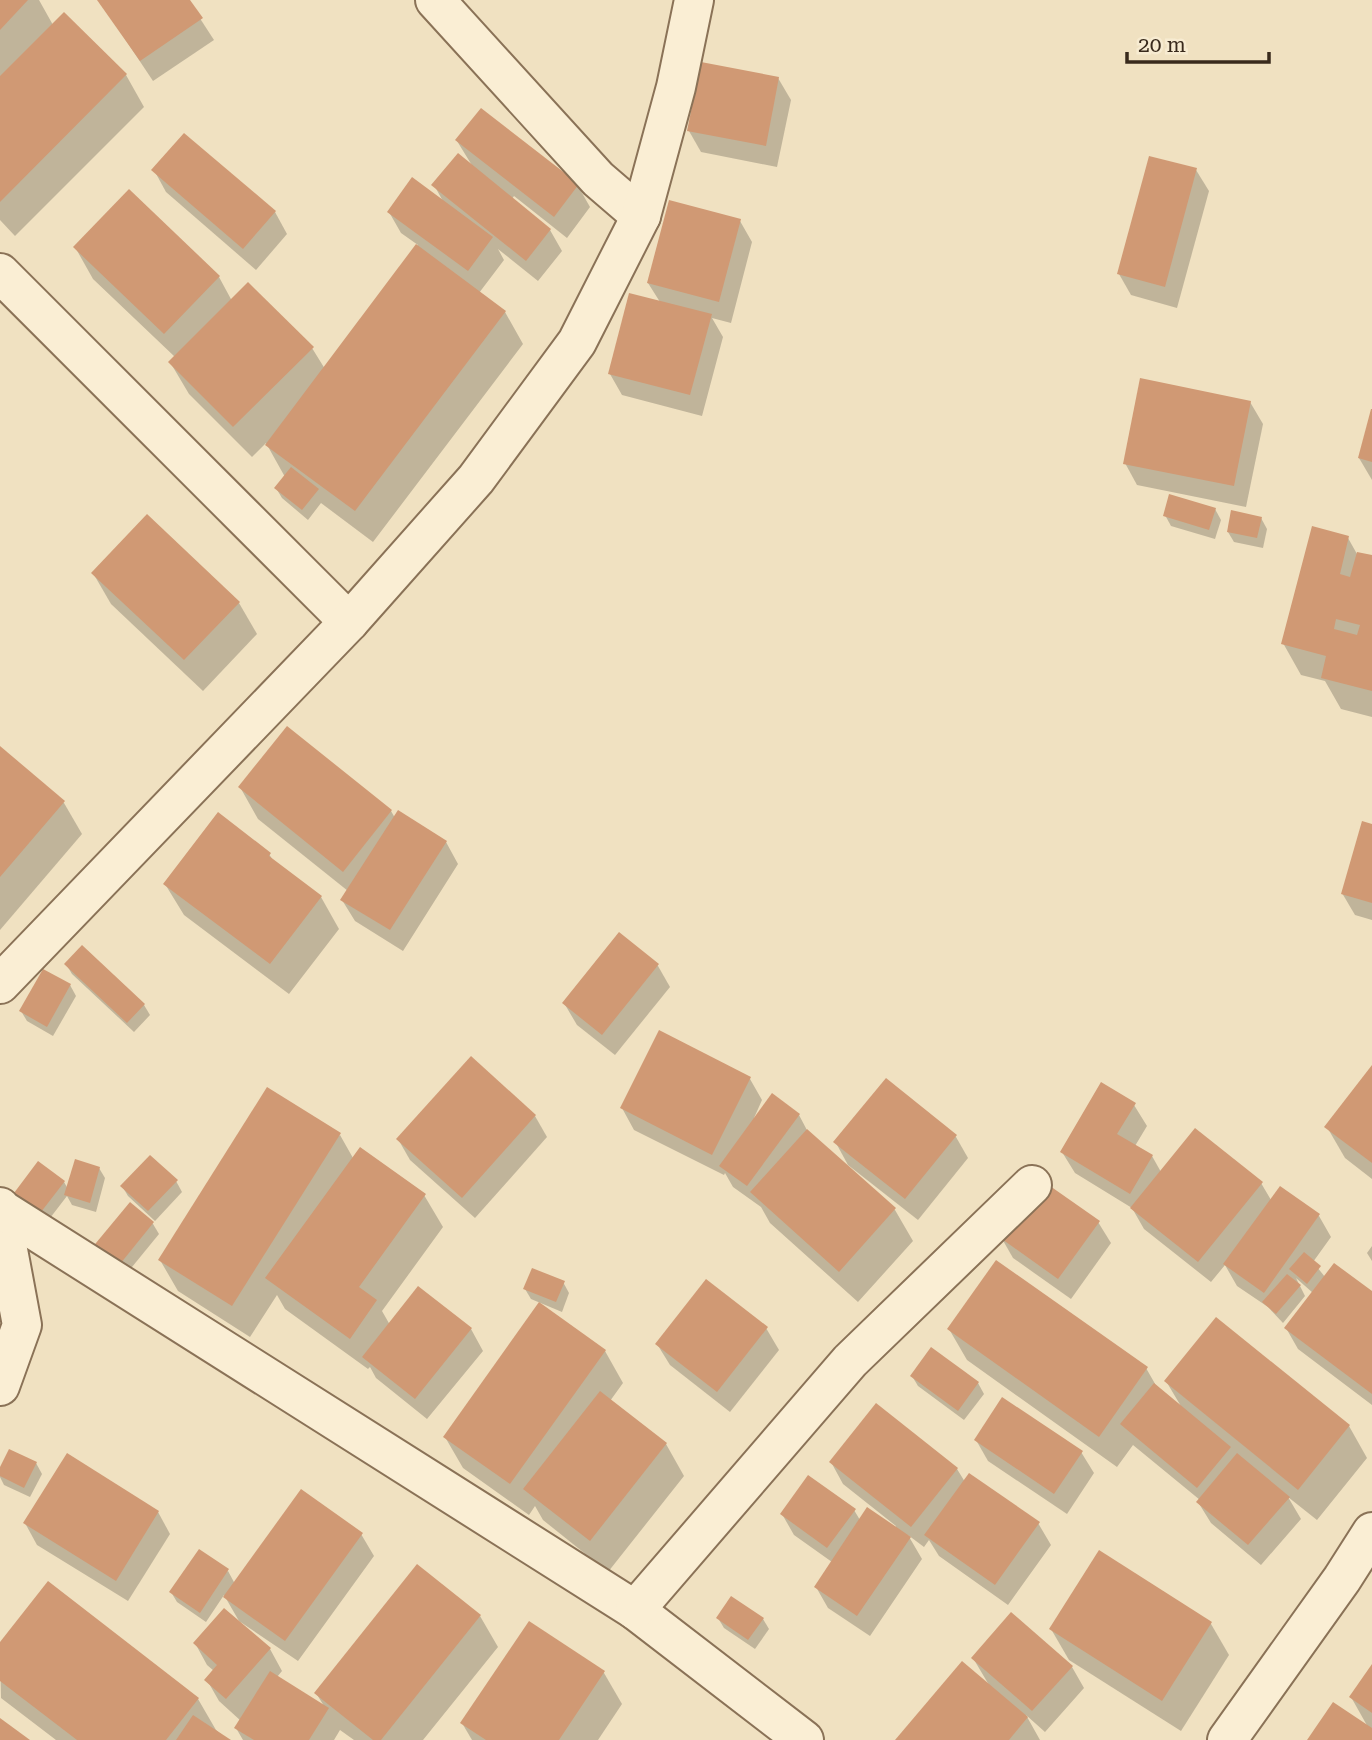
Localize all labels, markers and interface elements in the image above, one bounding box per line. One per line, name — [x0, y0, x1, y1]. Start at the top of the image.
scale bar — [1127, 21, 1269, 65]
text: 20 m — [1138, 33, 1186, 57]

